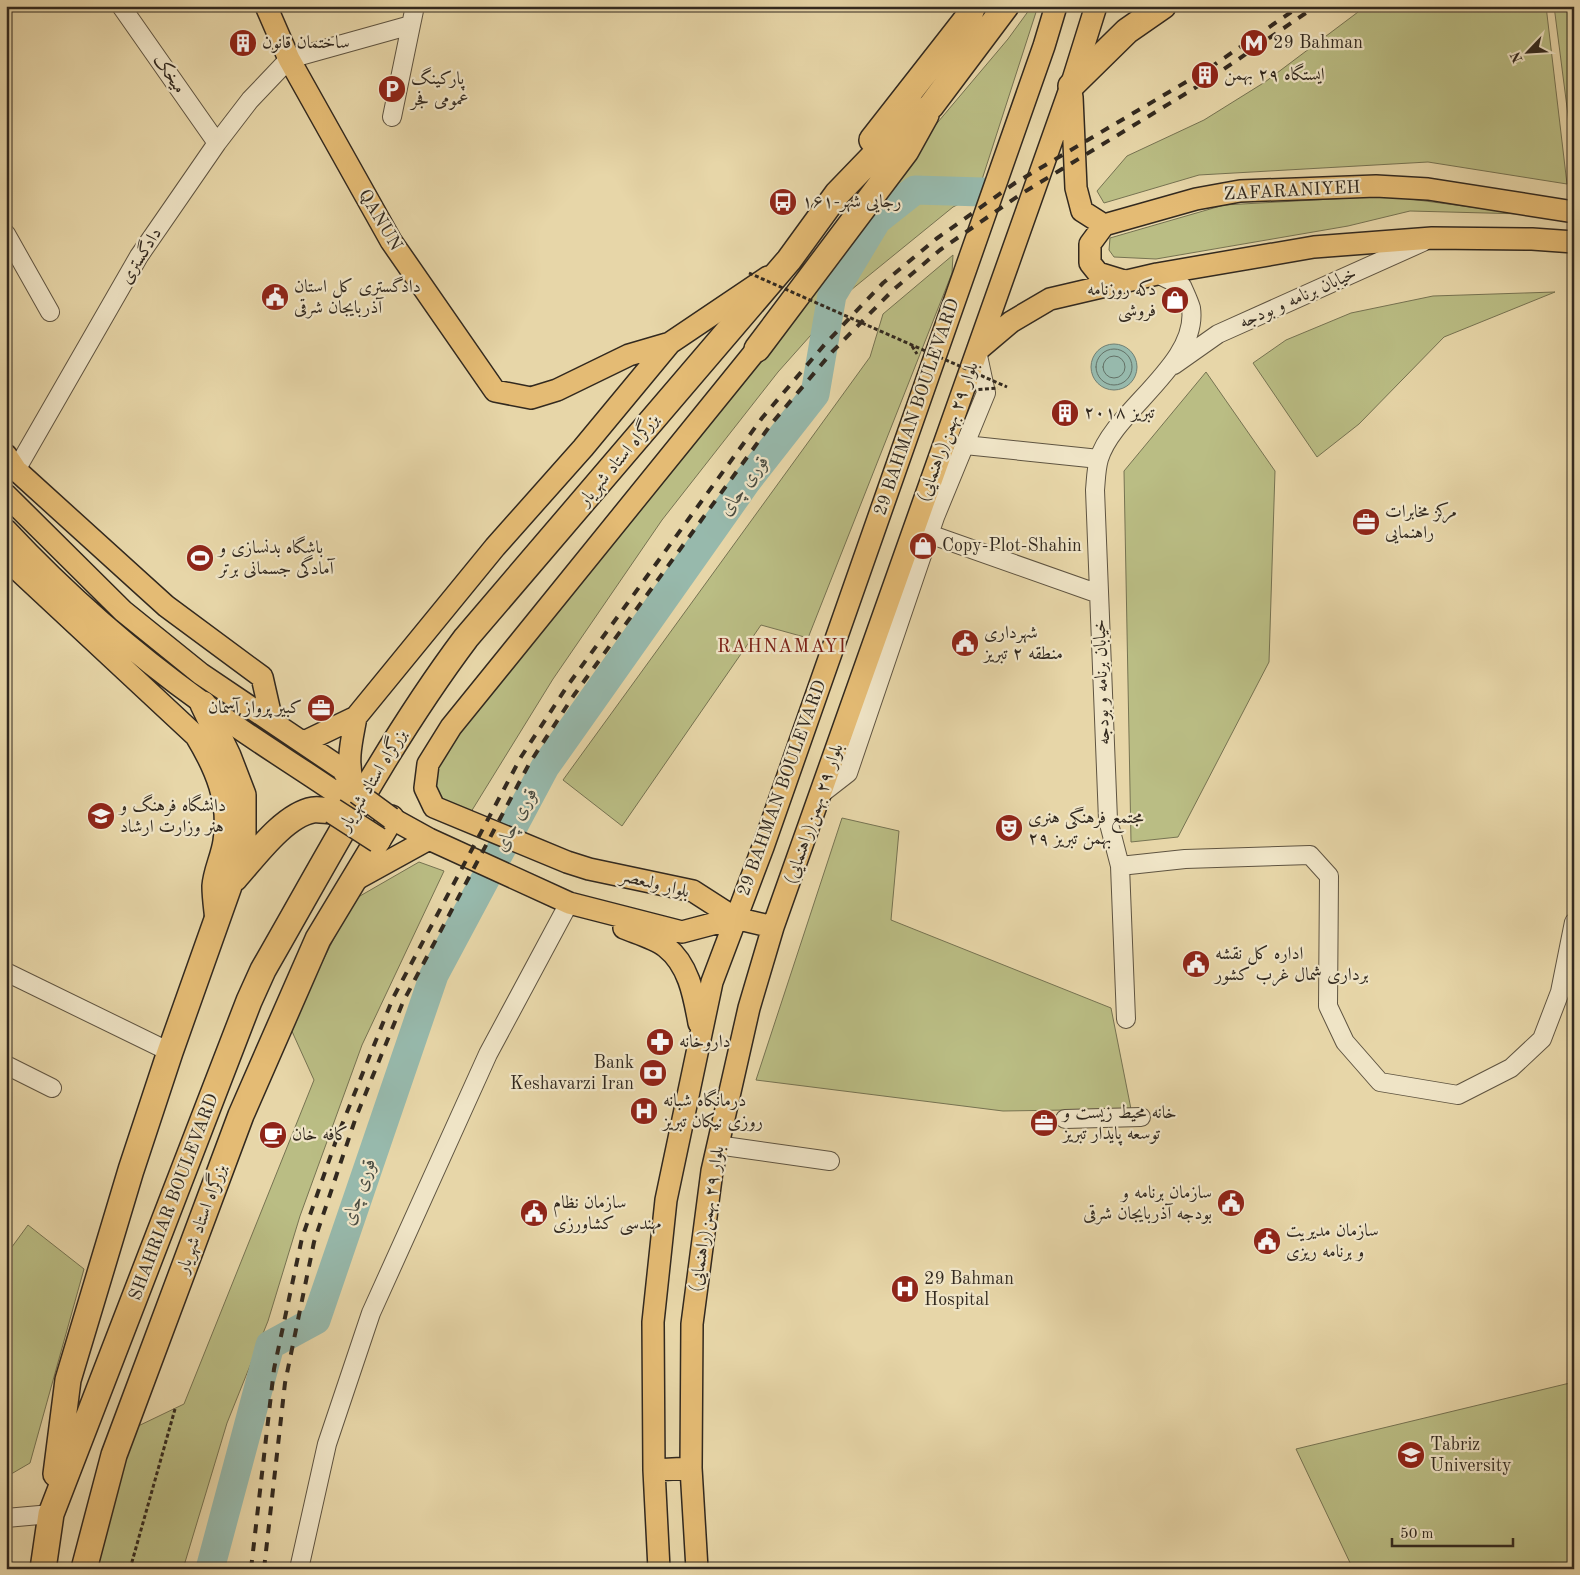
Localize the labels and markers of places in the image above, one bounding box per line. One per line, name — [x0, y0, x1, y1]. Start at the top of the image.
building icon: ساختمان قانون — [228, 28, 258, 58]
metro station icon: 29 Bahman — [1239, 28, 1269, 58]
place label: ساختمان قانون — [262, 34, 350, 53]
place label: 29 Bahman — [1273, 34, 1363, 52]
building icon: ایستگاه ۲۹ بهمن — [1190, 60, 1220, 90]
place label: ایستگاه ۲۹ بهمن — [1224, 62, 1325, 86]
place label: پارکینگ عمومی فجر — [409, 66, 468, 111]
parking icon: پارکینگ عمومی فجر — [377, 74, 407, 104]
bus stop icon: ۱۶۱-رجایی شهر — [768, 187, 798, 217]
place label: ۱۶۱-رجایی شهر — [802, 193, 901, 213]
place label: دادگستری کل استان آذربایجان شرقی — [294, 276, 421, 319]
place label: دکه روزنامه فروشی — [1087, 278, 1156, 323]
public building icon: دادگستری کل استان آذربایجان شرقی — [260, 282, 290, 312]
shop icon: دکه روزنامه فروشی — [1160, 285, 1190, 315]
building icon: تبریز ۲۰۱۸ — [1050, 398, 1080, 428]
place label: تبریز ۲۰۱۸ — [1084, 404, 1155, 423]
place label: مرکز مخابرات راهنمایی — [1385, 501, 1457, 544]
office icon: مرکز مخابرات راهنمایی — [1351, 507, 1381, 537]
shop icon: Copy-Plot-Shahin — [908, 531, 938, 561]
place label: باشگاه بدنسازی و آمادگی جسمانی برتر — [217, 535, 336, 578]
place label: Copy-Plot-Shahin — [942, 537, 1082, 555]
sports icon: باشگاه بدنسازی و آمادگی جسمانی برتر — [185, 543, 215, 573]
place label: شهرداری منطقه ۲ تبریز — [982, 624, 1063, 664]
public building icon: شهرداری منطقه ۲ تبریز — [950, 628, 980, 658]
office icon: کبیر پرواز آسمان — [306, 693, 336, 723]
place label: کبیر پرواز آسمان — [208, 697, 302, 718]
place label: دانشگاه فرهنگ و هنر وزارت ارشاد — [118, 793, 226, 837]
school or university icon: دانشگاه فرهنگ و هنر وزارت ارشاد — [86, 801, 116, 831]
place label: مجتمع فرهنگی هنری ۲۹ بهمن تبریز — [1028, 806, 1144, 850]
theatre icon: مجتمع فرهنگی هنری ۲۹ بهمن تبریز — [994, 813, 1024, 843]
place label: اداره کل نقشه برداری شمال غرب کشور — [1213, 944, 1368, 987]
public building icon: اداره کل نقشه برداری شمال غرب کشور — [1181, 949, 1211, 979]
pharmacy icon: داروخانه — [645, 1027, 675, 1057]
place label: داروخانه — [679, 1033, 731, 1052]
place label: Bank Keshavarzi Iran — [510, 1054, 634, 1093]
bank icon: Bank Keshavarzi Iran — [638, 1058, 668, 1088]
place label: درمانگاه شبانه روزی نیکان تبریز — [661, 1088, 763, 1132]
hospital icon: درمانگاه شبانه روزی نیکان تبریز — [629, 1096, 659, 1126]
place label: خانه محیط زیست و توسعه پایدار تبریز — [1061, 1104, 1177, 1146]
office icon: خانه محیط زیست و توسعه پایدار تبریز — [1029, 1108, 1059, 1138]
cafe icon: کافه خان — [258, 1120, 288, 1150]
place label: کافه خان — [292, 1125, 348, 1144]
place label: سازمان برنامه و بودجه آذربایجان شرقی — [1083, 1184, 1212, 1225]
public building icon: سازمان برنامه و بودجه آذربایجان شرقی — [1216, 1188, 1246, 1218]
place label: سازمان نظام مهندسی کشاورزی — [553, 1194, 661, 1236]
public building icon: سازمان نظام مهندسی کشاورزی — [519, 1198, 549, 1228]
place label: سازمان مدیریت و برنامه ریزی — [1286, 1222, 1379, 1262]
public building icon: سازمان مدیریت و برنامه ریزی — [1252, 1226, 1282, 1256]
place label: 29 Bahman Hospital — [924, 1270, 1014, 1309]
hospital icon: 29 Bahman Hospital — [890, 1274, 920, 1304]
place label: Tabriz University — [1430, 1436, 1512, 1475]
school or university icon: Tabriz University — [1396, 1440, 1426, 1470]

